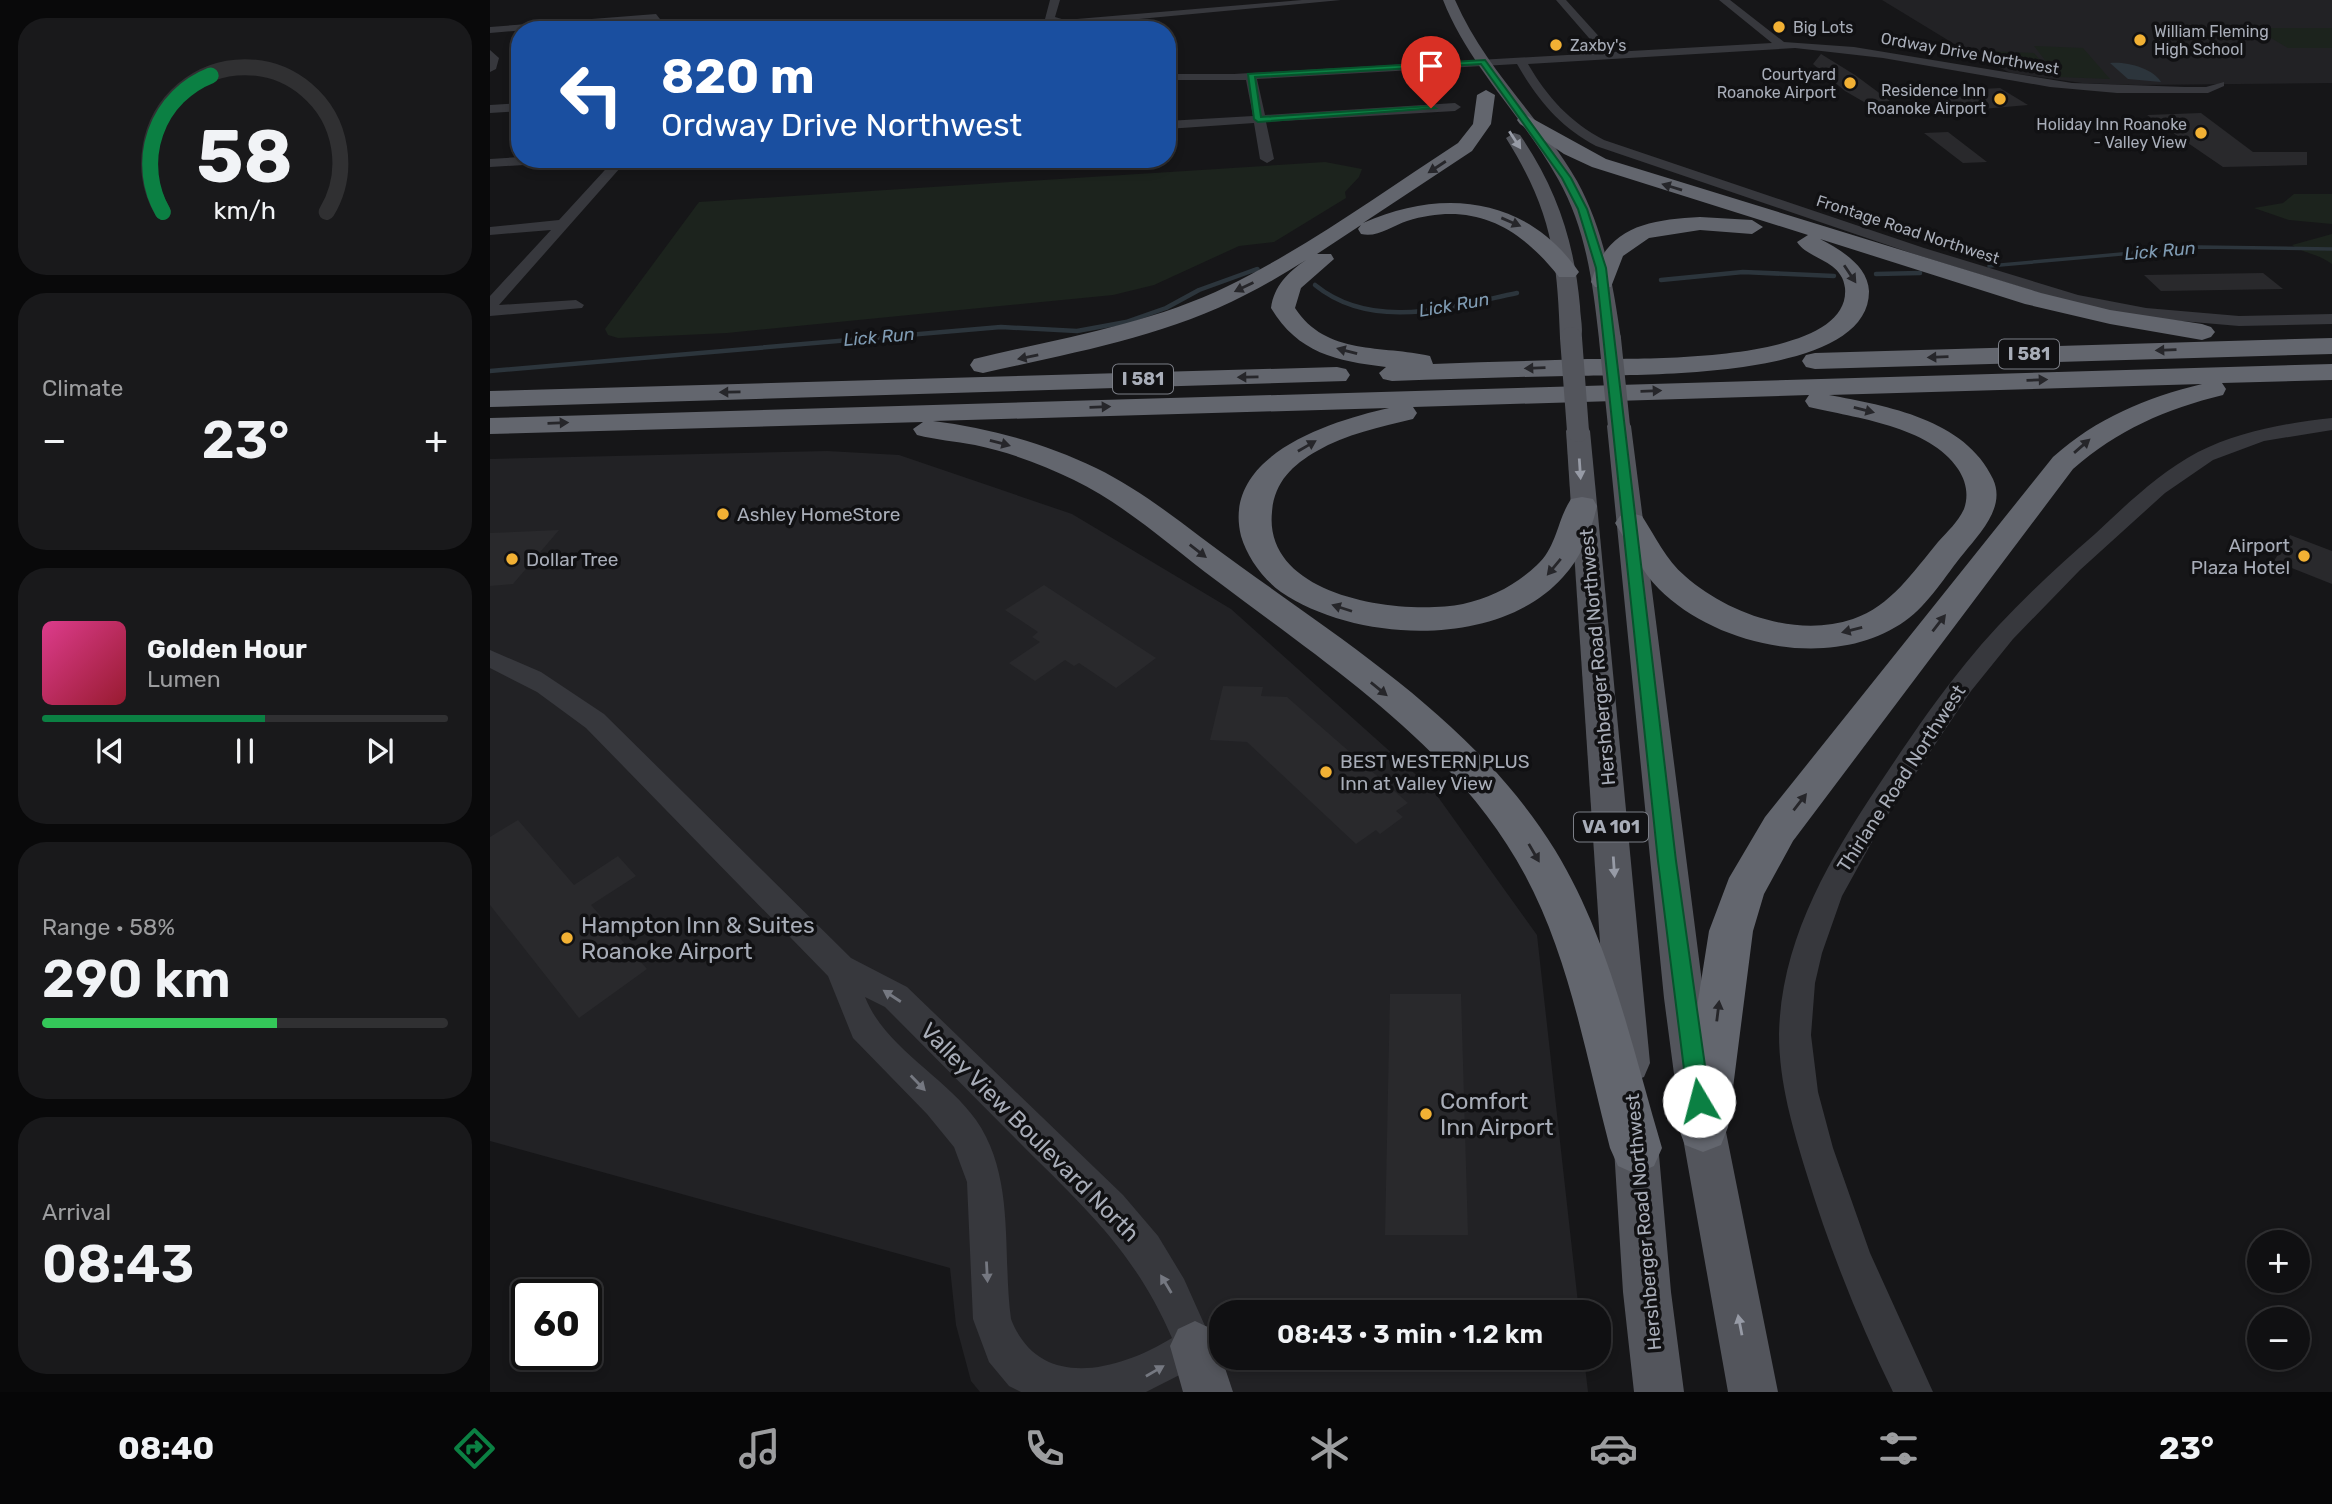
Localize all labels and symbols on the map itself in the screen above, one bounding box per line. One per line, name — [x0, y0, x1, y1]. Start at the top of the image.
place label: Big Lots — [1793, 18, 1853, 37]
marker: Big Lots — [1771, 19, 1787, 35]
place label: William Fleming High School — [2154, 22, 2269, 59]
street label: Ordway Drive Northwest — [1879, 28, 2060, 79]
marker: William Fleming High School — [2132, 32, 2148, 48]
pin — [1401, 36, 1461, 108]
place label: Zaxby's — [1570, 36, 1626, 55]
marker: Zaxby's — [1548, 37, 1564, 53]
place label: Courtyard Roanoke Airport — [1717, 65, 1836, 102]
marker: Courtyard Roanoke Airport — [1842, 75, 1858, 91]
place label: Residence Inn Roanoke Airport — [1867, 81, 1986, 118]
marker: Residence Inn Roanoke Airport — [1992, 91, 2008, 107]
place label: Holiday Inn Roanoke - Valley View — [2036, 115, 2187, 152]
marker: Holiday Inn Roanoke - Valley View — [2193, 125, 2209, 141]
one-way arrow — [1509, 130, 1522, 150]
one-way arrow — [1428, 160, 1446, 174]
one-way arrow — [1662, 181, 1683, 191]
street label: Frontage Road Northwest — [1814, 191, 2002, 268]
one-way arrow — [1500, 217, 1521, 228]
water label: Lick Run — [2123, 237, 2197, 265]
one-way arrow — [1843, 264, 1856, 284]
one-way arrow — [1234, 281, 1254, 292]
water label: Lick Run — [1417, 288, 1491, 322]
water label: Lick Run — [842, 323, 916, 351]
road number: I 581 — [1999, 340, 2059, 368]
one-way arrow — [2155, 344, 2177, 356]
one-way arrow — [1336, 345, 1358, 356]
one-way arrow — [1017, 351, 1039, 362]
one-way arrow — [1927, 351, 1949, 363]
one-way arrow — [1524, 363, 1546, 374]
road number: I 581 — [1113, 365, 1173, 394]
one-way arrow — [1237, 371, 1259, 382]
one-way arrow — [2026, 374, 2048, 385]
one-way arrow — [1641, 385, 1663, 397]
one-way arrow — [718, 386, 740, 397]
one-way arrow — [1090, 402, 1112, 413]
one-way arrow — [1853, 405, 1875, 416]
one-way arrow — [547, 418, 569, 429]
one-way arrow — [989, 438, 1011, 449]
one-way arrow — [2073, 438, 2091, 454]
one-way arrow — [1297, 440, 1317, 452]
one-way arrow — [1575, 458, 1586, 480]
place label: Ashley HomeStore — [737, 503, 900, 526]
marker: Ashley HomeStore — [715, 506, 731, 522]
street label: Hershberger Road Northwest — [1575, 527, 1620, 786]
place label: Airport Plaza Hotel — [2191, 534, 2291, 579]
one-way arrow — [1189, 543, 1207, 557]
place label: Dollar Tree — [526, 548, 618, 571]
marker: Airport Plaza Hotel — [2296, 548, 2312, 564]
marker: Dollar Tree — [504, 551, 520, 567]
one-way arrow — [1547, 559, 1562, 576]
one-way arrow — [1331, 602, 1352, 612]
one-way arrow — [1932, 614, 1947, 632]
one-way arrow — [1841, 625, 1863, 636]
street label: Thirlane Road Northwest — [1832, 680, 1971, 876]
one-way arrow — [1370, 681, 1388, 695]
place label: BEST WESTERN PLUS Inn at Valley View — [1340, 750, 1530, 795]
marker: BEST WESTERN PLUS Inn at Valley View — [1318, 764, 1334, 780]
one-way arrow — [1792, 794, 1807, 812]
road number: VA 101 — [1574, 812, 1648, 842]
one-way arrow — [1528, 843, 1540, 863]
one-way arrow — [1609, 856, 1620, 878]
place label: Hampton Inn & Suites Roanoke Airport — [581, 911, 815, 965]
marker: Hampton Inn & Suites Roanoke Airport — [559, 930, 575, 946]
one-way arrow — [882, 990, 902, 1003]
one-way arrow — [1713, 999, 1724, 1021]
street label: Valley View Boulevard North — [915, 1017, 1145, 1247]
position arrow — [1662, 1064, 1736, 1138]
one-way arrow — [910, 1074, 926, 1091]
place label: Comfort Inn Airport — [1440, 1087, 1554, 1141]
street label: Hershberger Road Northwest — [1621, 1092, 1666, 1351]
marker: Comfort Inn Airport — [1418, 1106, 1434, 1122]
one-way arrow — [982, 1261, 993, 1283]
one-way arrow — [1160, 1274, 1173, 1293]
speed limit sign: 60 — [511, 1279, 602, 1370]
one-way arrow — [1734, 1314, 1745, 1336]
one-way arrow — [1146, 1365, 1165, 1377]

